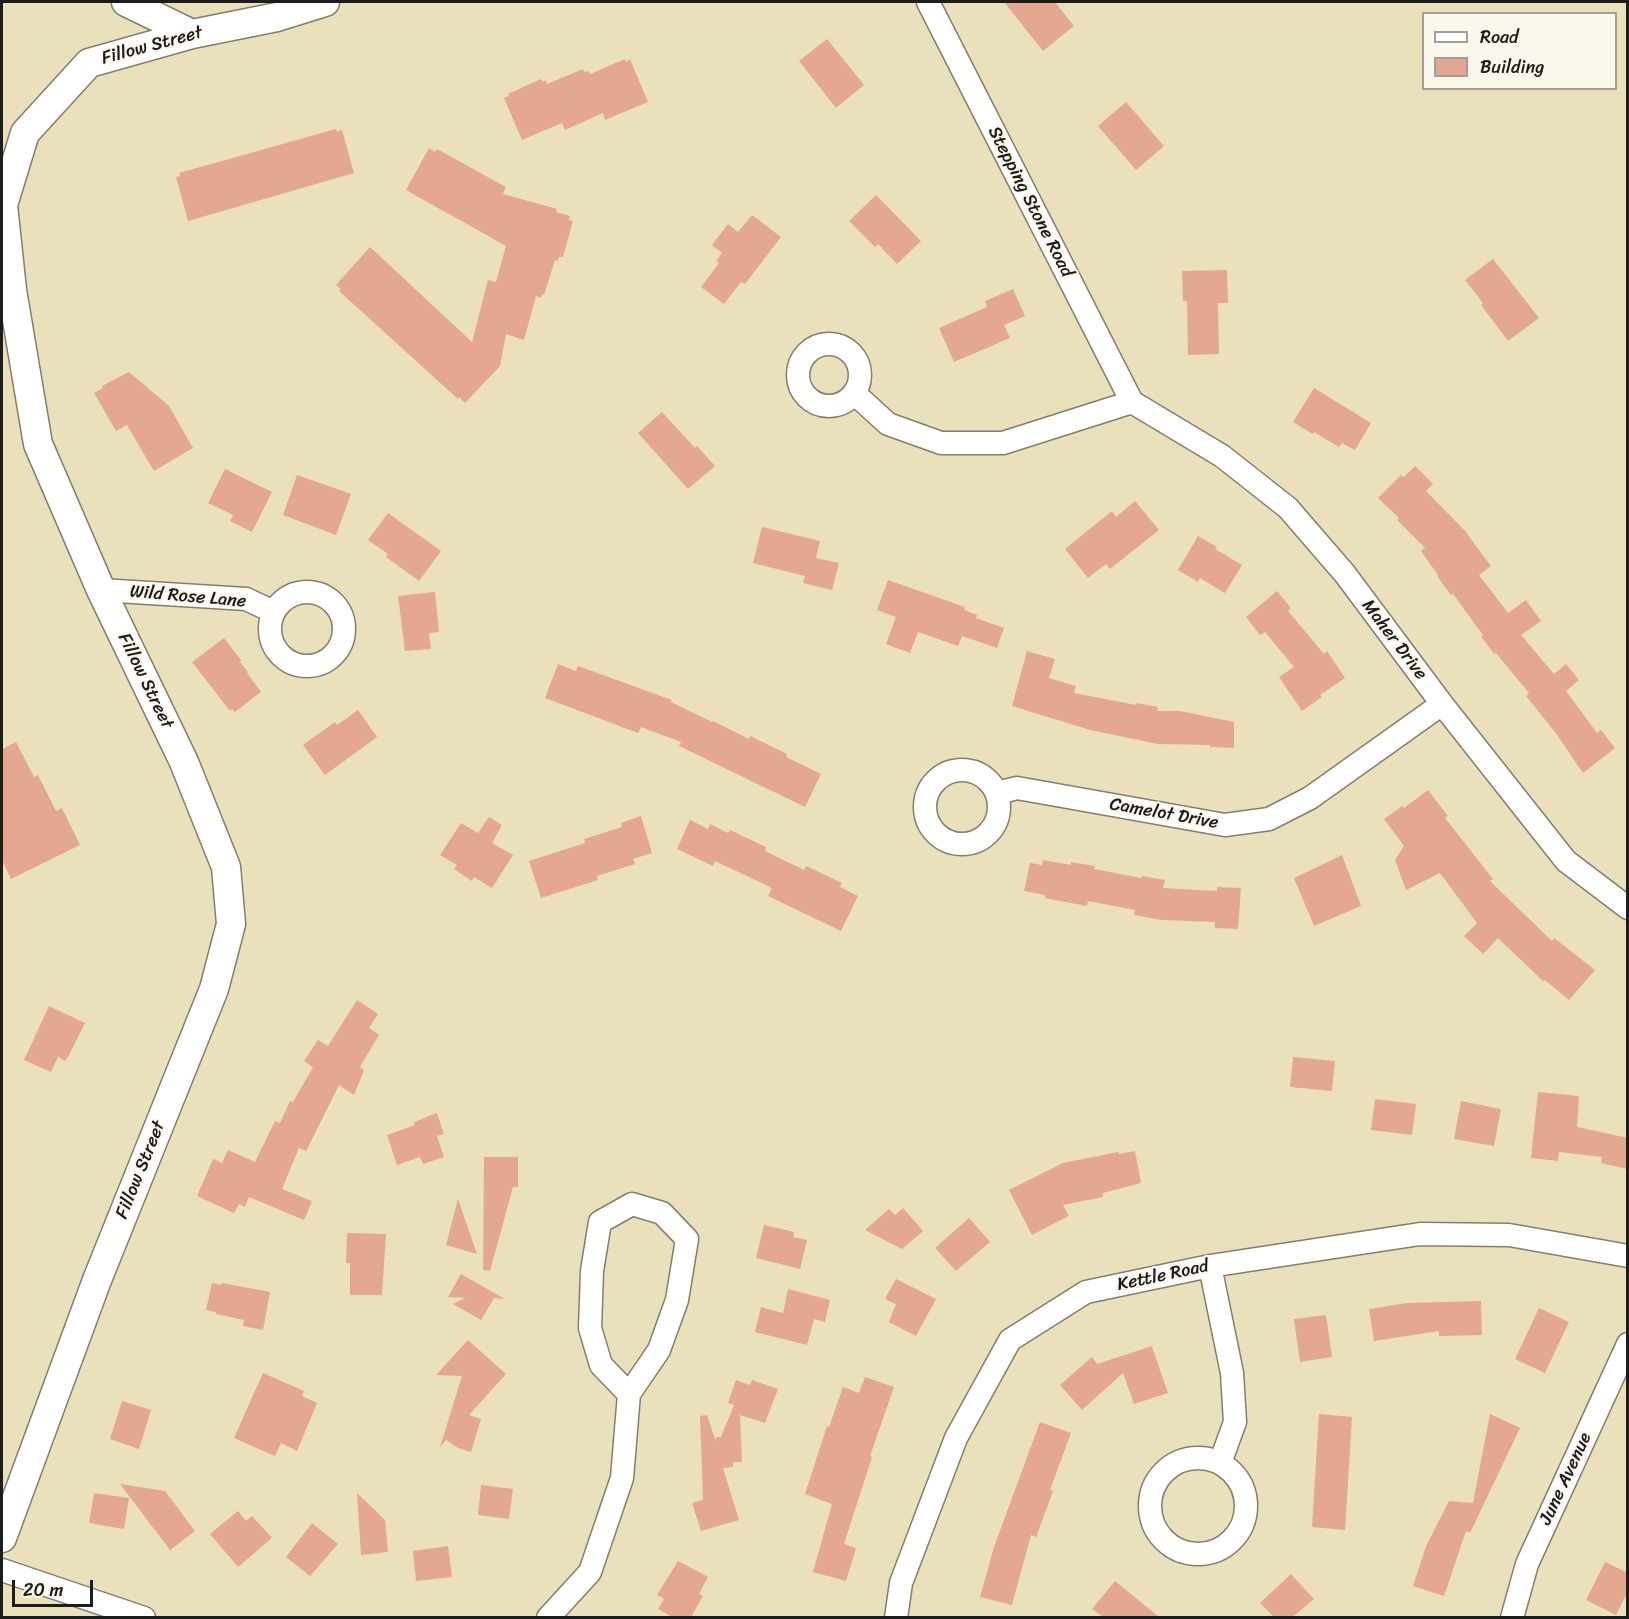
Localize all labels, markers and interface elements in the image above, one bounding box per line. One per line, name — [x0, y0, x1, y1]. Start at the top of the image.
legend — [1422, 12, 1617, 90]
text: Road — [1480, 21, 1519, 53]
street label: Fillow Street — [99, 22, 205, 70]
text: Building — [1480, 51, 1544, 83]
street label: Stepping Stone Road — [983, 123, 1077, 281]
street label: Wild Rose Lane — [129, 581, 247, 613]
street label: Maher Drive — [1357, 595, 1431, 685]
street label: Fillow Street — [113, 630, 177, 732]
street label: Camelot Drive — [1108, 794, 1220, 834]
street label: Fillow Street — [112, 1118, 170, 1222]
street label: Kettle Road — [1115, 1256, 1211, 1296]
street label: June Avenue — [1535, 1429, 1597, 1529]
scale bar — [15, 1568, 96, 1606]
text: 20 m — [23, 1574, 63, 1606]

